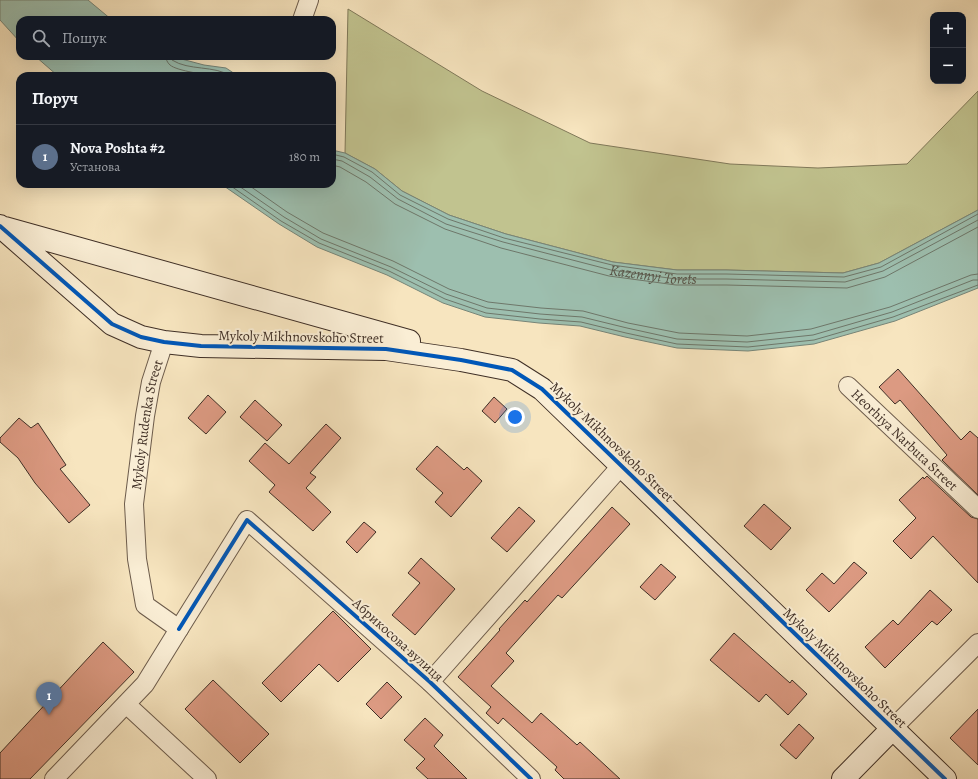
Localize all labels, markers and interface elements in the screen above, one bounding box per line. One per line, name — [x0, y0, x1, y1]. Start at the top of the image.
map controls — [930, 12, 966, 84]
button: + — [930, 12, 966, 48]
search box — [16, 16, 336, 60]
icon: search — [30, 27, 52, 49]
text: Пошук — [62, 28, 107, 48]
button: − — [930, 48, 966, 84]
text: Поруч — [32, 87, 78, 110]
text: Nova Poshta #2 — [70, 138, 165, 158]
text: 1 — [43, 148, 47, 165]
text: 180 m — [289, 148, 320, 165]
text: Установа — [70, 158, 120, 175]
water label: Kazennyi Torets — [608, 260, 697, 289]
street label: Mykoly Mikhnovskoho Street — [218, 326, 384, 348]
street label: Mykoly Rudenka Street — [126, 357, 167, 491]
street label: Mykoly Mikhnovskoho Street — [546, 378, 678, 507]
street label: Heorhiya Narbuta Street — [847, 384, 962, 495]
your location — [505, 407, 525, 427]
street label: Абрикосова вулиця — [348, 593, 448, 686]
street label: Mykoly Mikhnovskoho Street — [779, 604, 911, 733]
pin: 1 — [36, 682, 62, 715]

